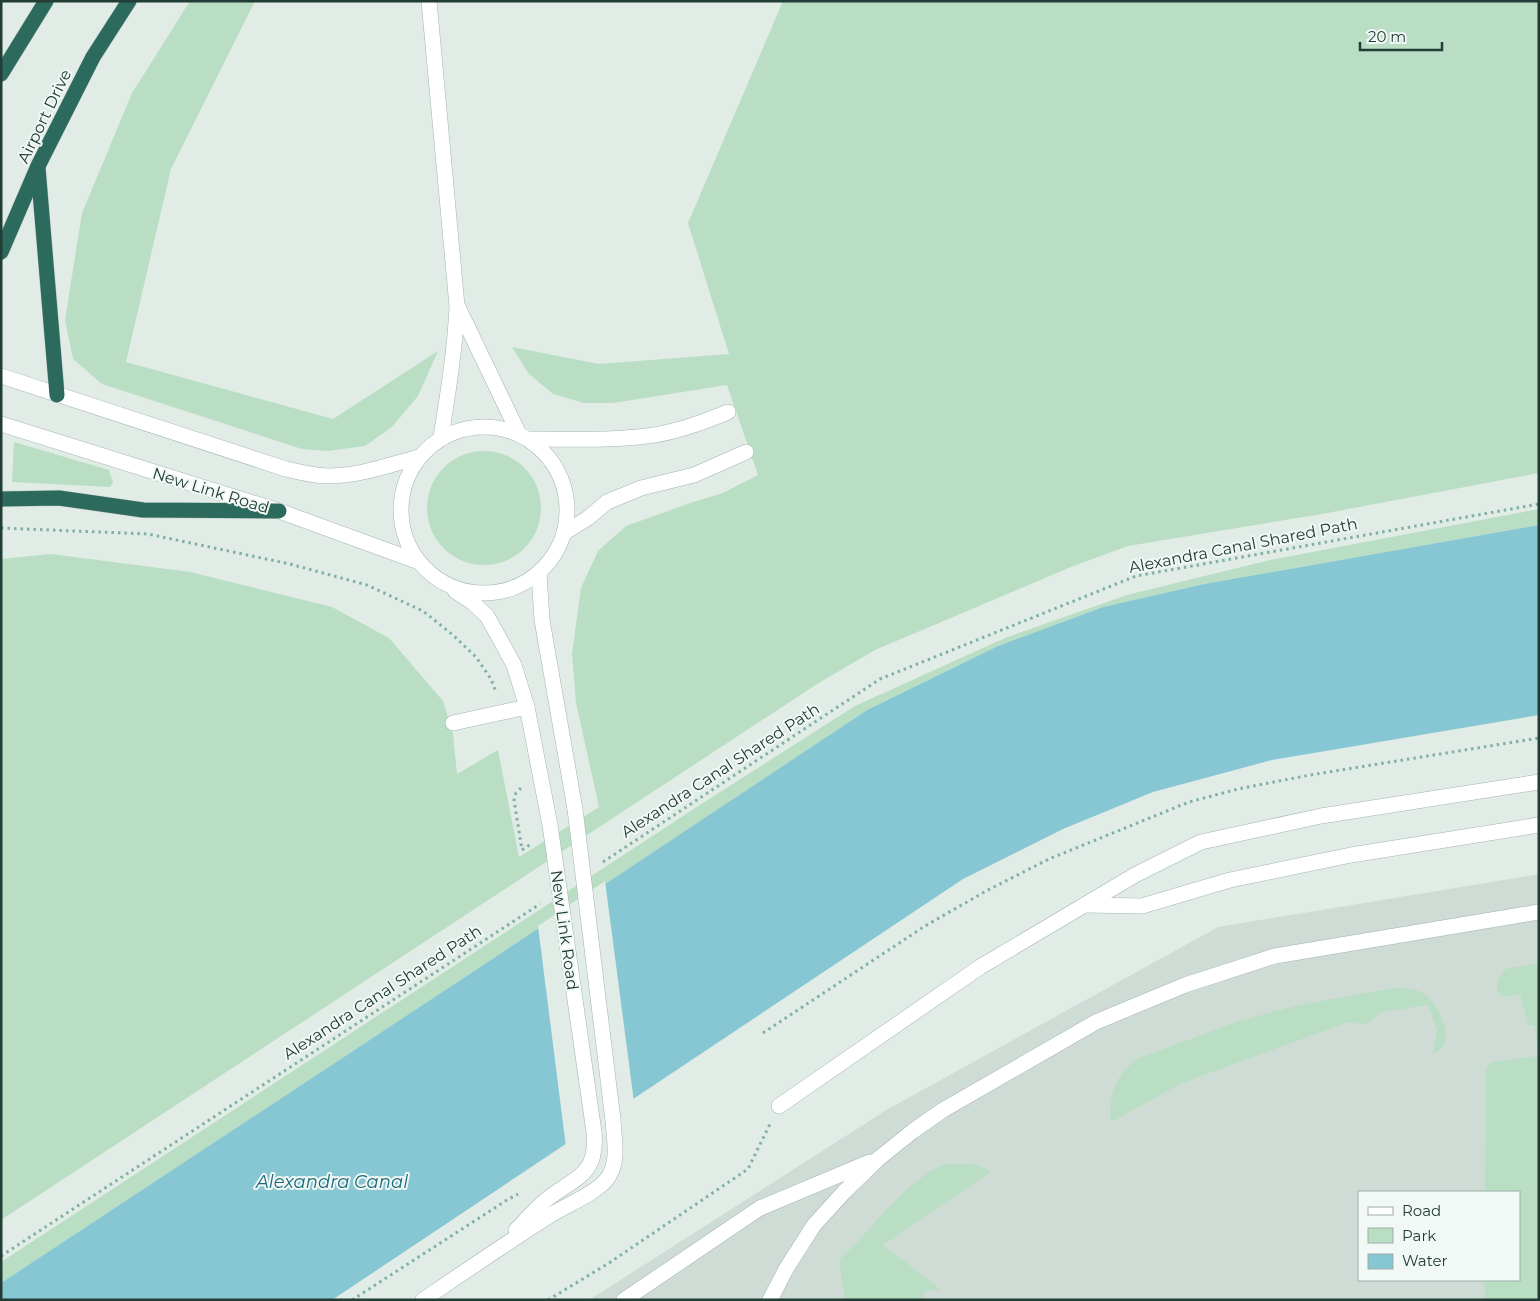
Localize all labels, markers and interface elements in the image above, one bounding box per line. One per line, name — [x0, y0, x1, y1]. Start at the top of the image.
scale bar — [1360, 20, 1442, 52]
text: 20 m — [1368, 27, 1406, 46]
street label: Airport Drive — [14, 66, 75, 166]
street label: New Link Road — [150, 464, 271, 517]
street label: Alexandra Canal Shared Path — [1127, 514, 1359, 577]
street label: Alexandra Canal Shared Path — [618, 699, 823, 842]
street label: New Link Road — [547, 869, 582, 991]
street label: Alexandra Canal Shared Path — [280, 921, 485, 1064]
water label: Alexandra Canal — [255, 1171, 408, 1193]
legend — [1358, 1191, 1520, 1281]
text: Road — [1402, 1201, 1441, 1220]
text: Park — [1402, 1226, 1436, 1245]
text: Water — [1402, 1251, 1448, 1270]

